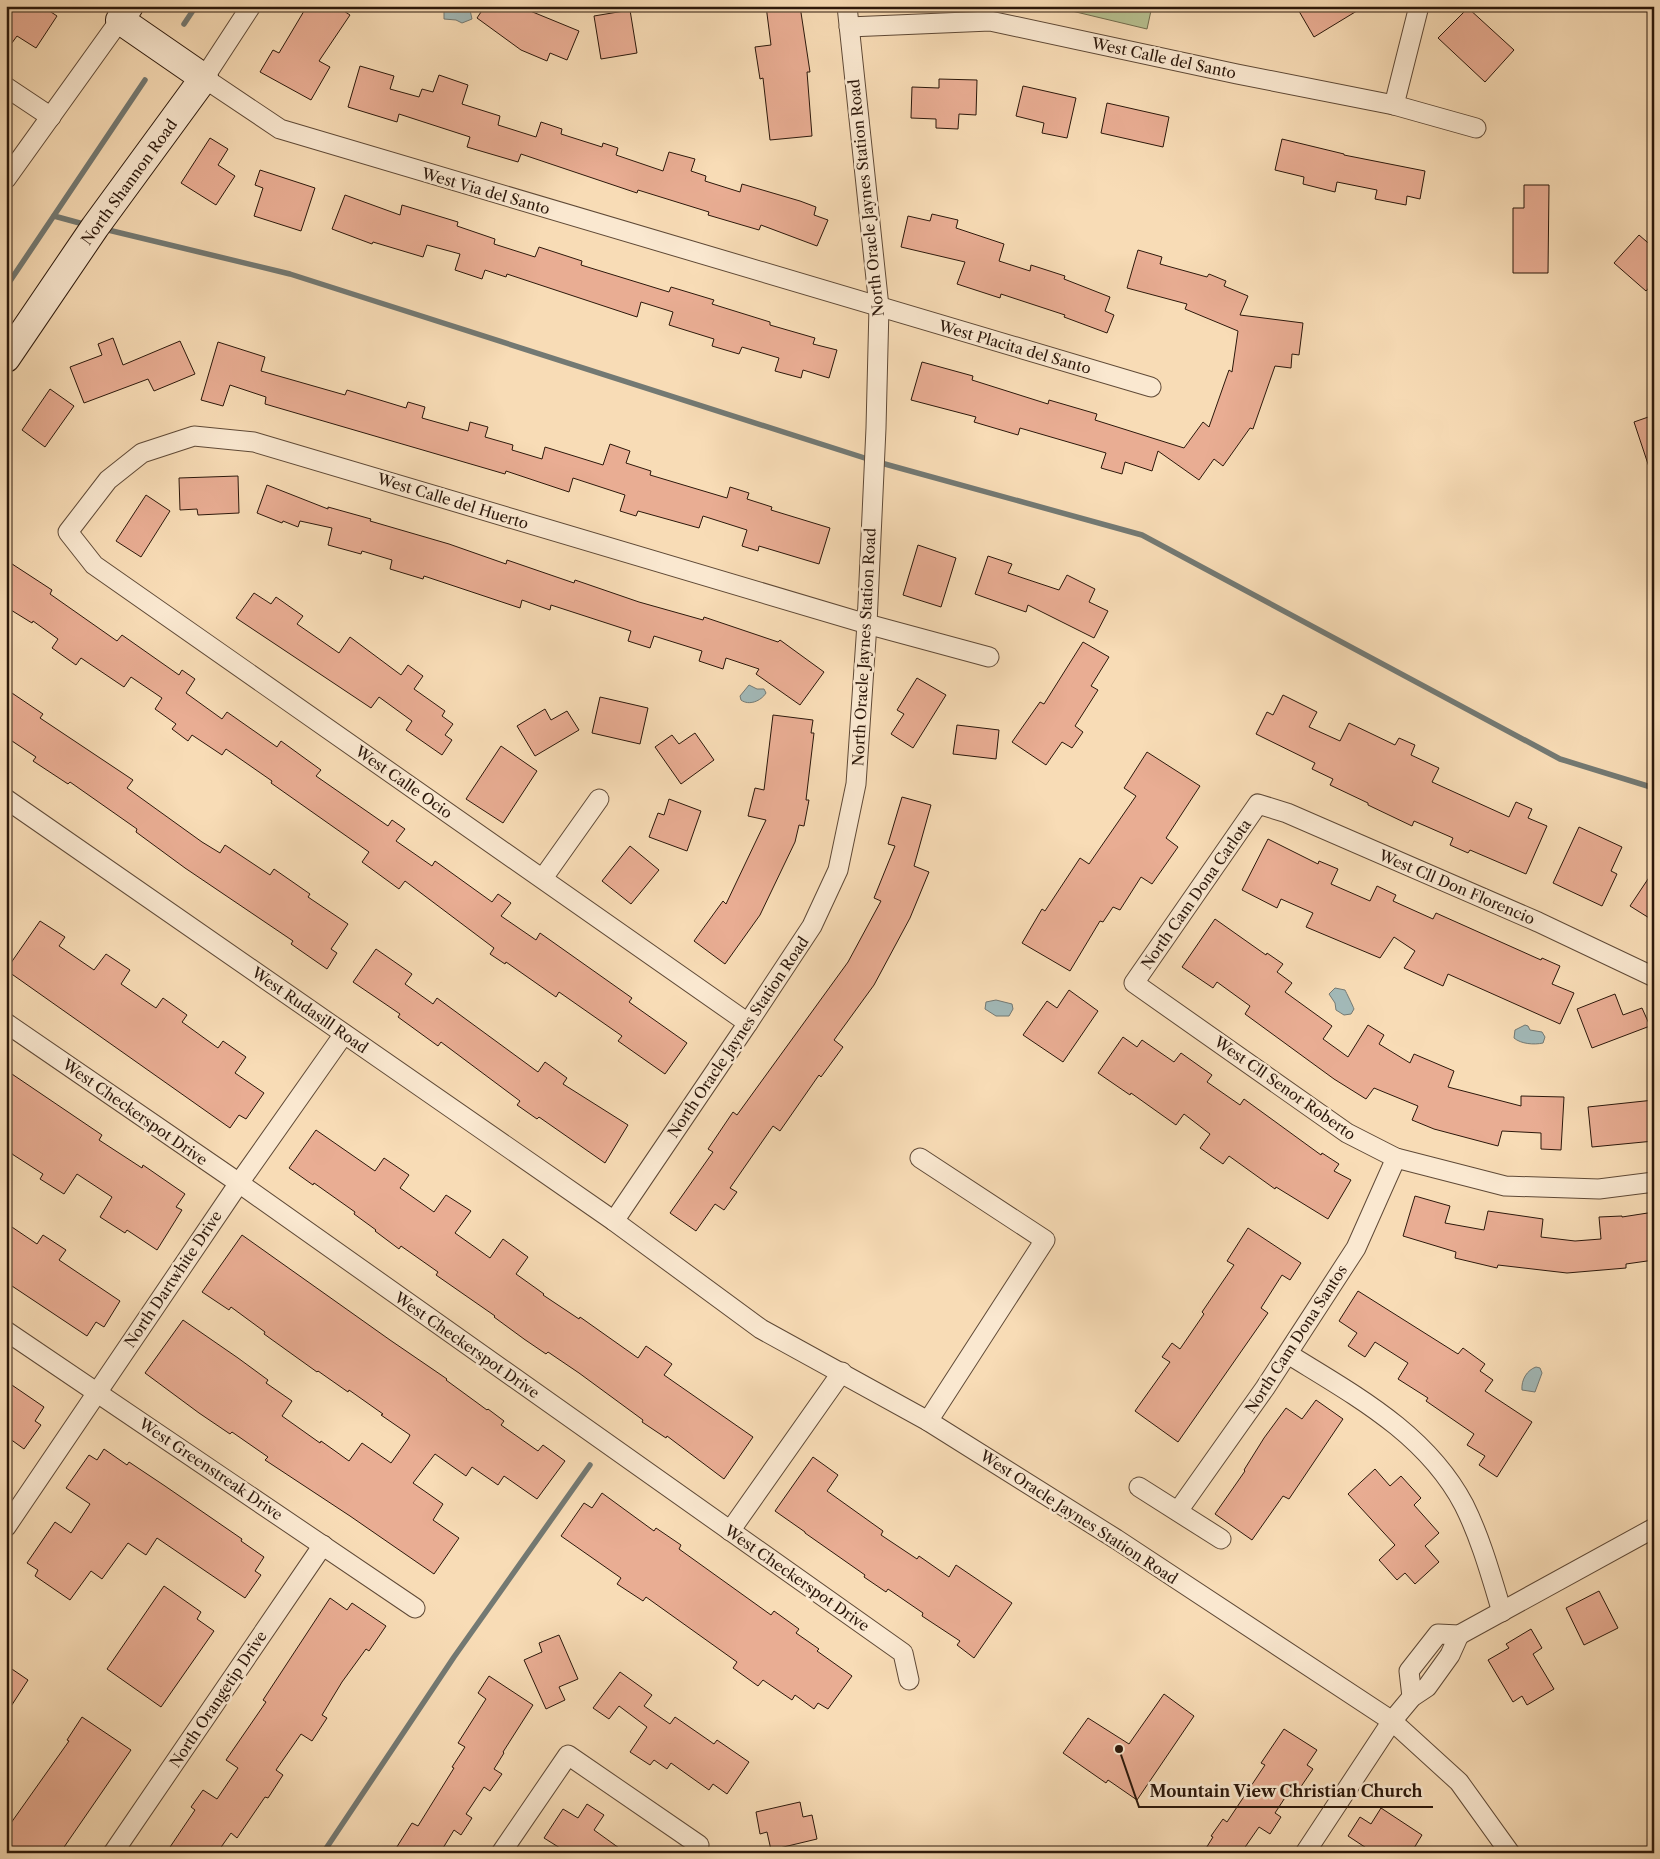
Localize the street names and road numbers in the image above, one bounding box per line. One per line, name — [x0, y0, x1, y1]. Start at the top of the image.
street label: West Calle del Santo — [1089, 33, 1238, 83]
street label: North Oracle Jaynes Station Road — [844, 78, 888, 318]
street label: North Shannon Road — [77, 115, 181, 249]
street label: West Via del Santo — [419, 163, 552, 218]
street label: West Placita del Santo — [936, 316, 1093, 378]
street label: West Calle del Huerto — [374, 469, 531, 533]
street label: North Oracle Jaynes Station Road — [848, 527, 880, 767]
street label: West Calle Ocio — [351, 741, 456, 823]
street label: North Cam Dona Carlota — [1137, 815, 1255, 973]
street label: West Cll Don Florencio — [1375, 845, 1538, 928]
street label: North Oracle Jaynes Station Road — [663, 933, 813, 1141]
street label: West Rudasill Road — [247, 962, 372, 1057]
street label: West Cll Senor Roberto — [1210, 1031, 1359, 1144]
street label: West Checkerspot Drive — [58, 1054, 211, 1169]
street label: North Dartwhite Drive — [120, 1207, 226, 1351]
street label: North Cam Dona Santos — [1241, 1261, 1351, 1417]
street label: West Checkerspot Drive — [390, 1287, 543, 1402]
street label: West Greenstreak Drive — [135, 1413, 286, 1524]
street label: West Oracle Jaynes Station Road — [976, 1445, 1181, 1588]
street label: West Checkerspot Drive — [720, 1520, 873, 1635]
street label: North Orangetip Drive — [165, 1627, 271, 1771]

